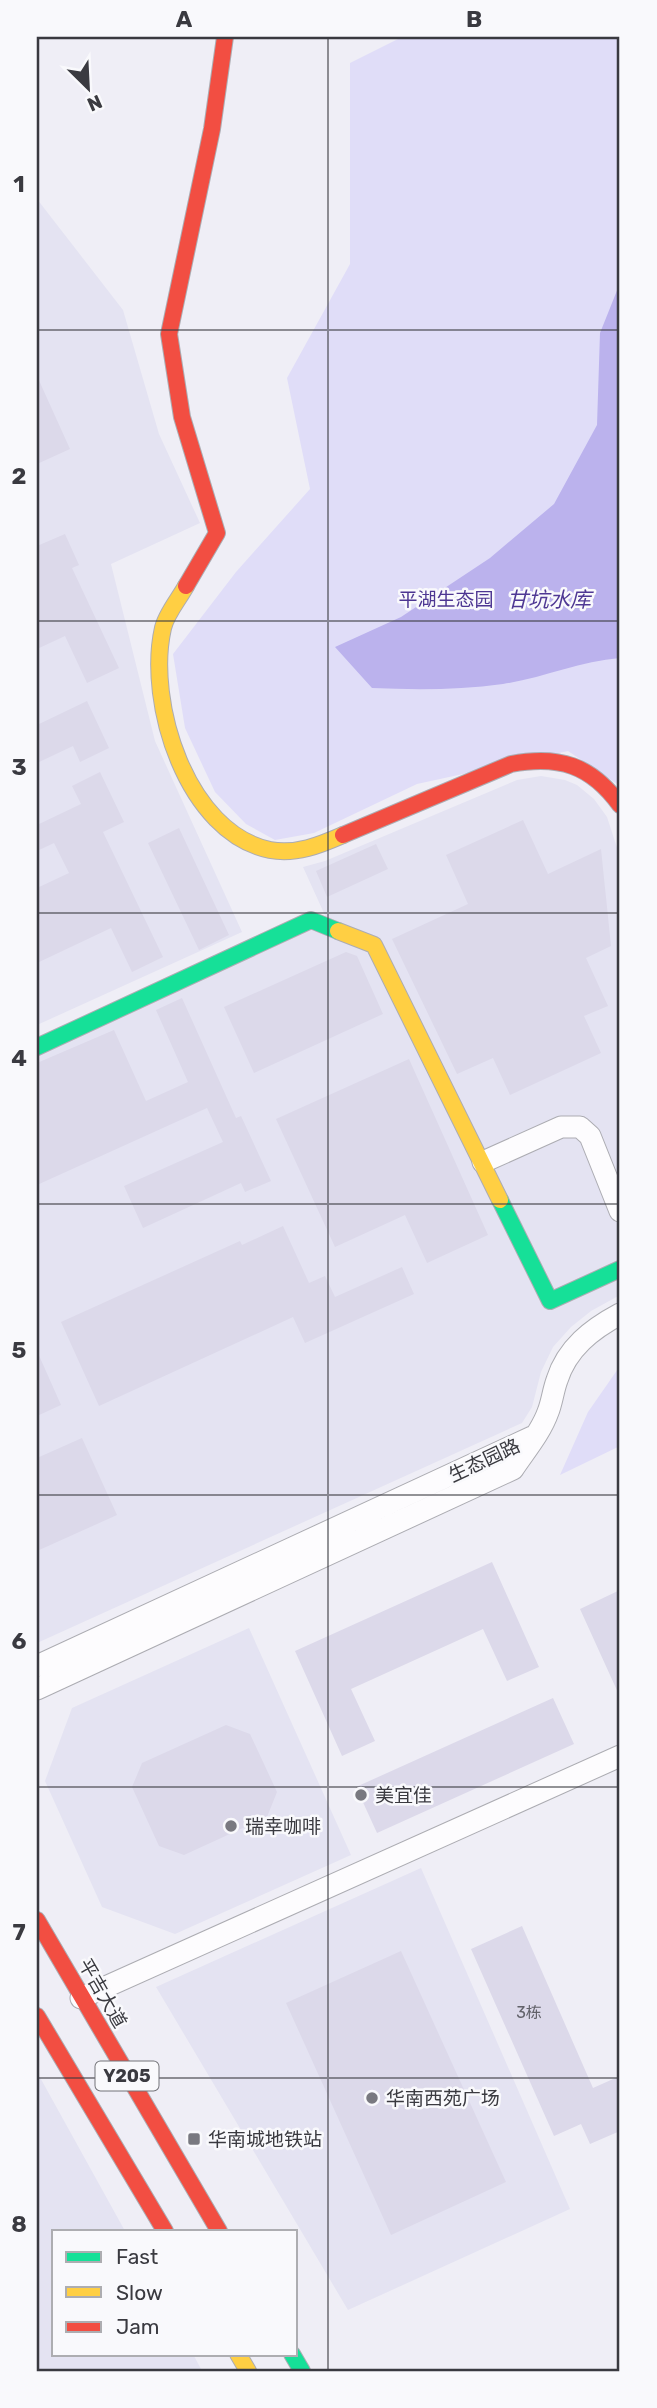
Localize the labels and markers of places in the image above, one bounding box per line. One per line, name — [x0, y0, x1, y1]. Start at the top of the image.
place label: 美宜佳 — [375, 1784, 432, 1807]
marker: 美宜佳 — [353, 1787, 369, 1803]
place label: 瑞幸咖啡 — [245, 1815, 321, 1838]
marker: 瑞幸咖啡 — [223, 1818, 239, 1834]
place label: 华南西苑广场 — [386, 2087, 500, 2110]
marker: 华南西苑广场 — [364, 2090, 380, 2106]
place label: 华南城地铁站 — [208, 2128, 322, 2151]
marker: 华南城地铁站 — [186, 2131, 202, 2147]

